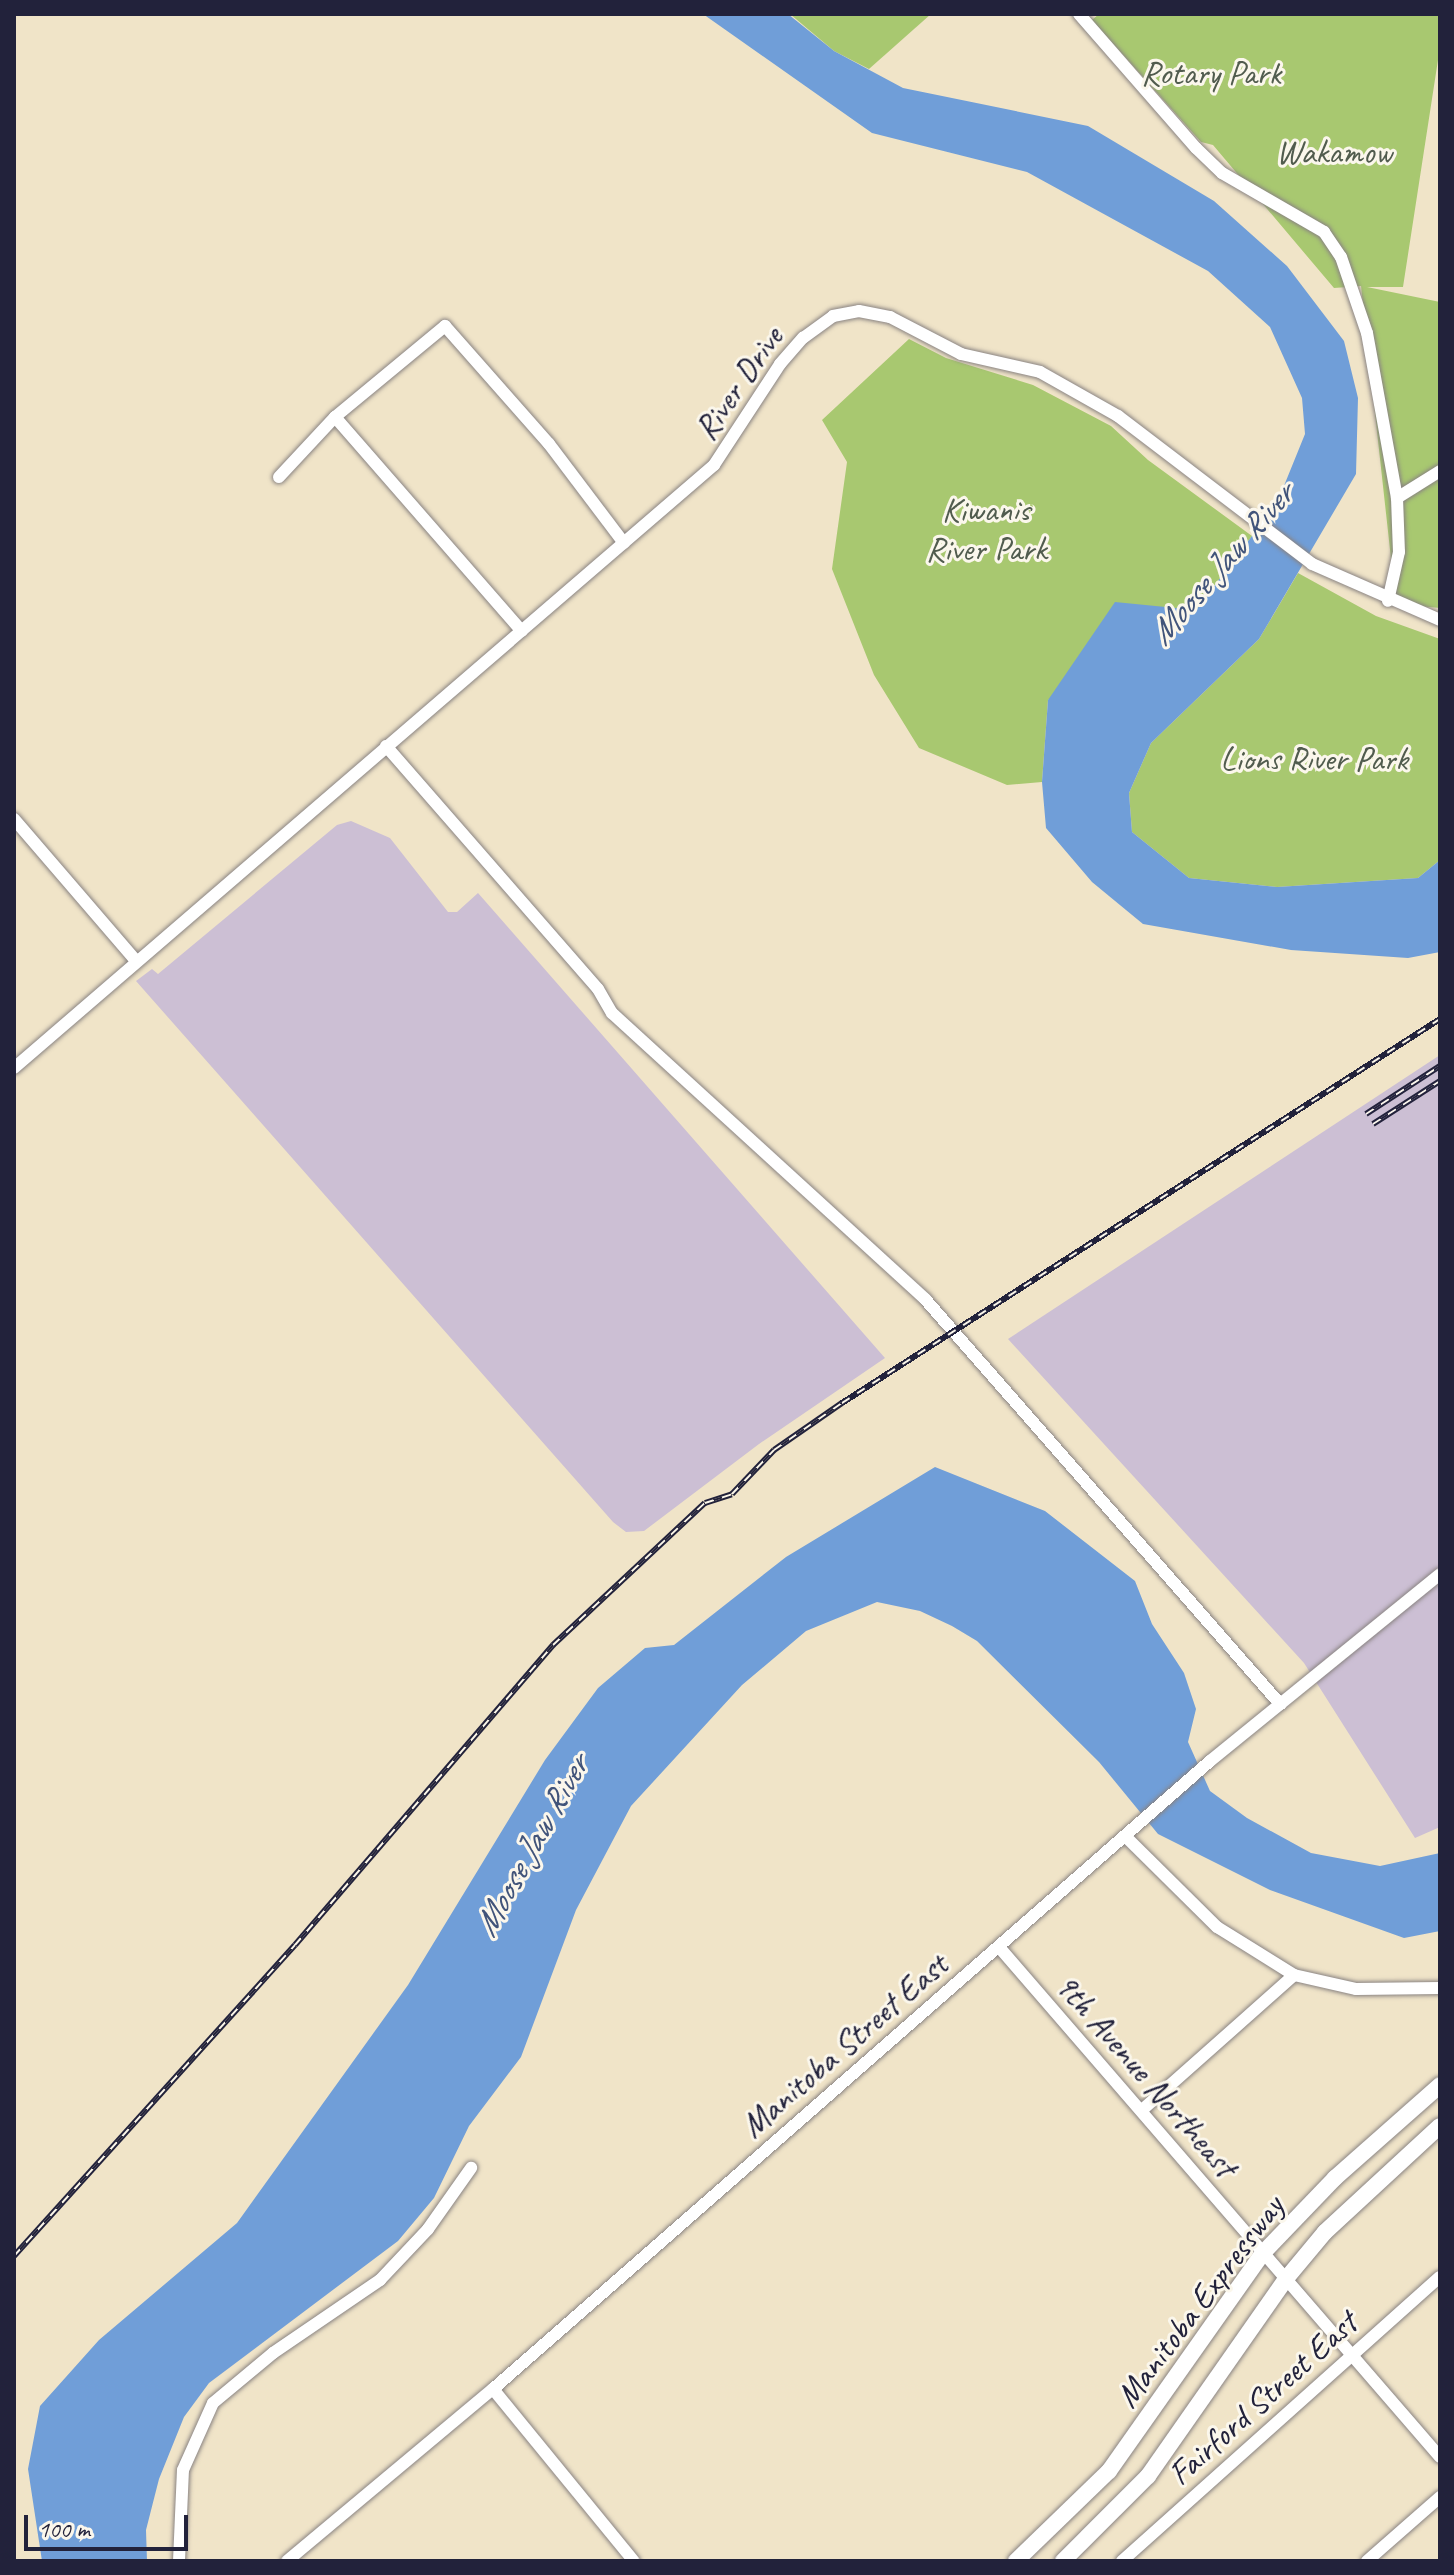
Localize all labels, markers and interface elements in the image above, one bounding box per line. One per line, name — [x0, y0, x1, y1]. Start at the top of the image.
park label: Rotary Park — [1141, 53, 1281, 93]
park label: Wakamow — [1276, 132, 1392, 172]
street label: River Drive — [684, 319, 792, 447]
water label: Moose Jaw River — [1139, 474, 1303, 654]
park label: Kiwanis River Park — [925, 489, 1047, 568]
park label: Lions River Park — [1219, 739, 1409, 779]
water label: Moose Jaw River — [464, 1748, 598, 1944]
street label: Manitoba Street East — [732, 1944, 956, 2146]
street label: 9th Avenue Northeast — [1047, 1965, 1245, 2185]
street label: Manitoba Expressway — [1106, 2187, 1292, 2415]
street label: Fairford Street East — [1159, 2302, 1365, 2494]
scale bar — [28, 2499, 192, 2549]
text: 100 m — [38, 2514, 90, 2544]

